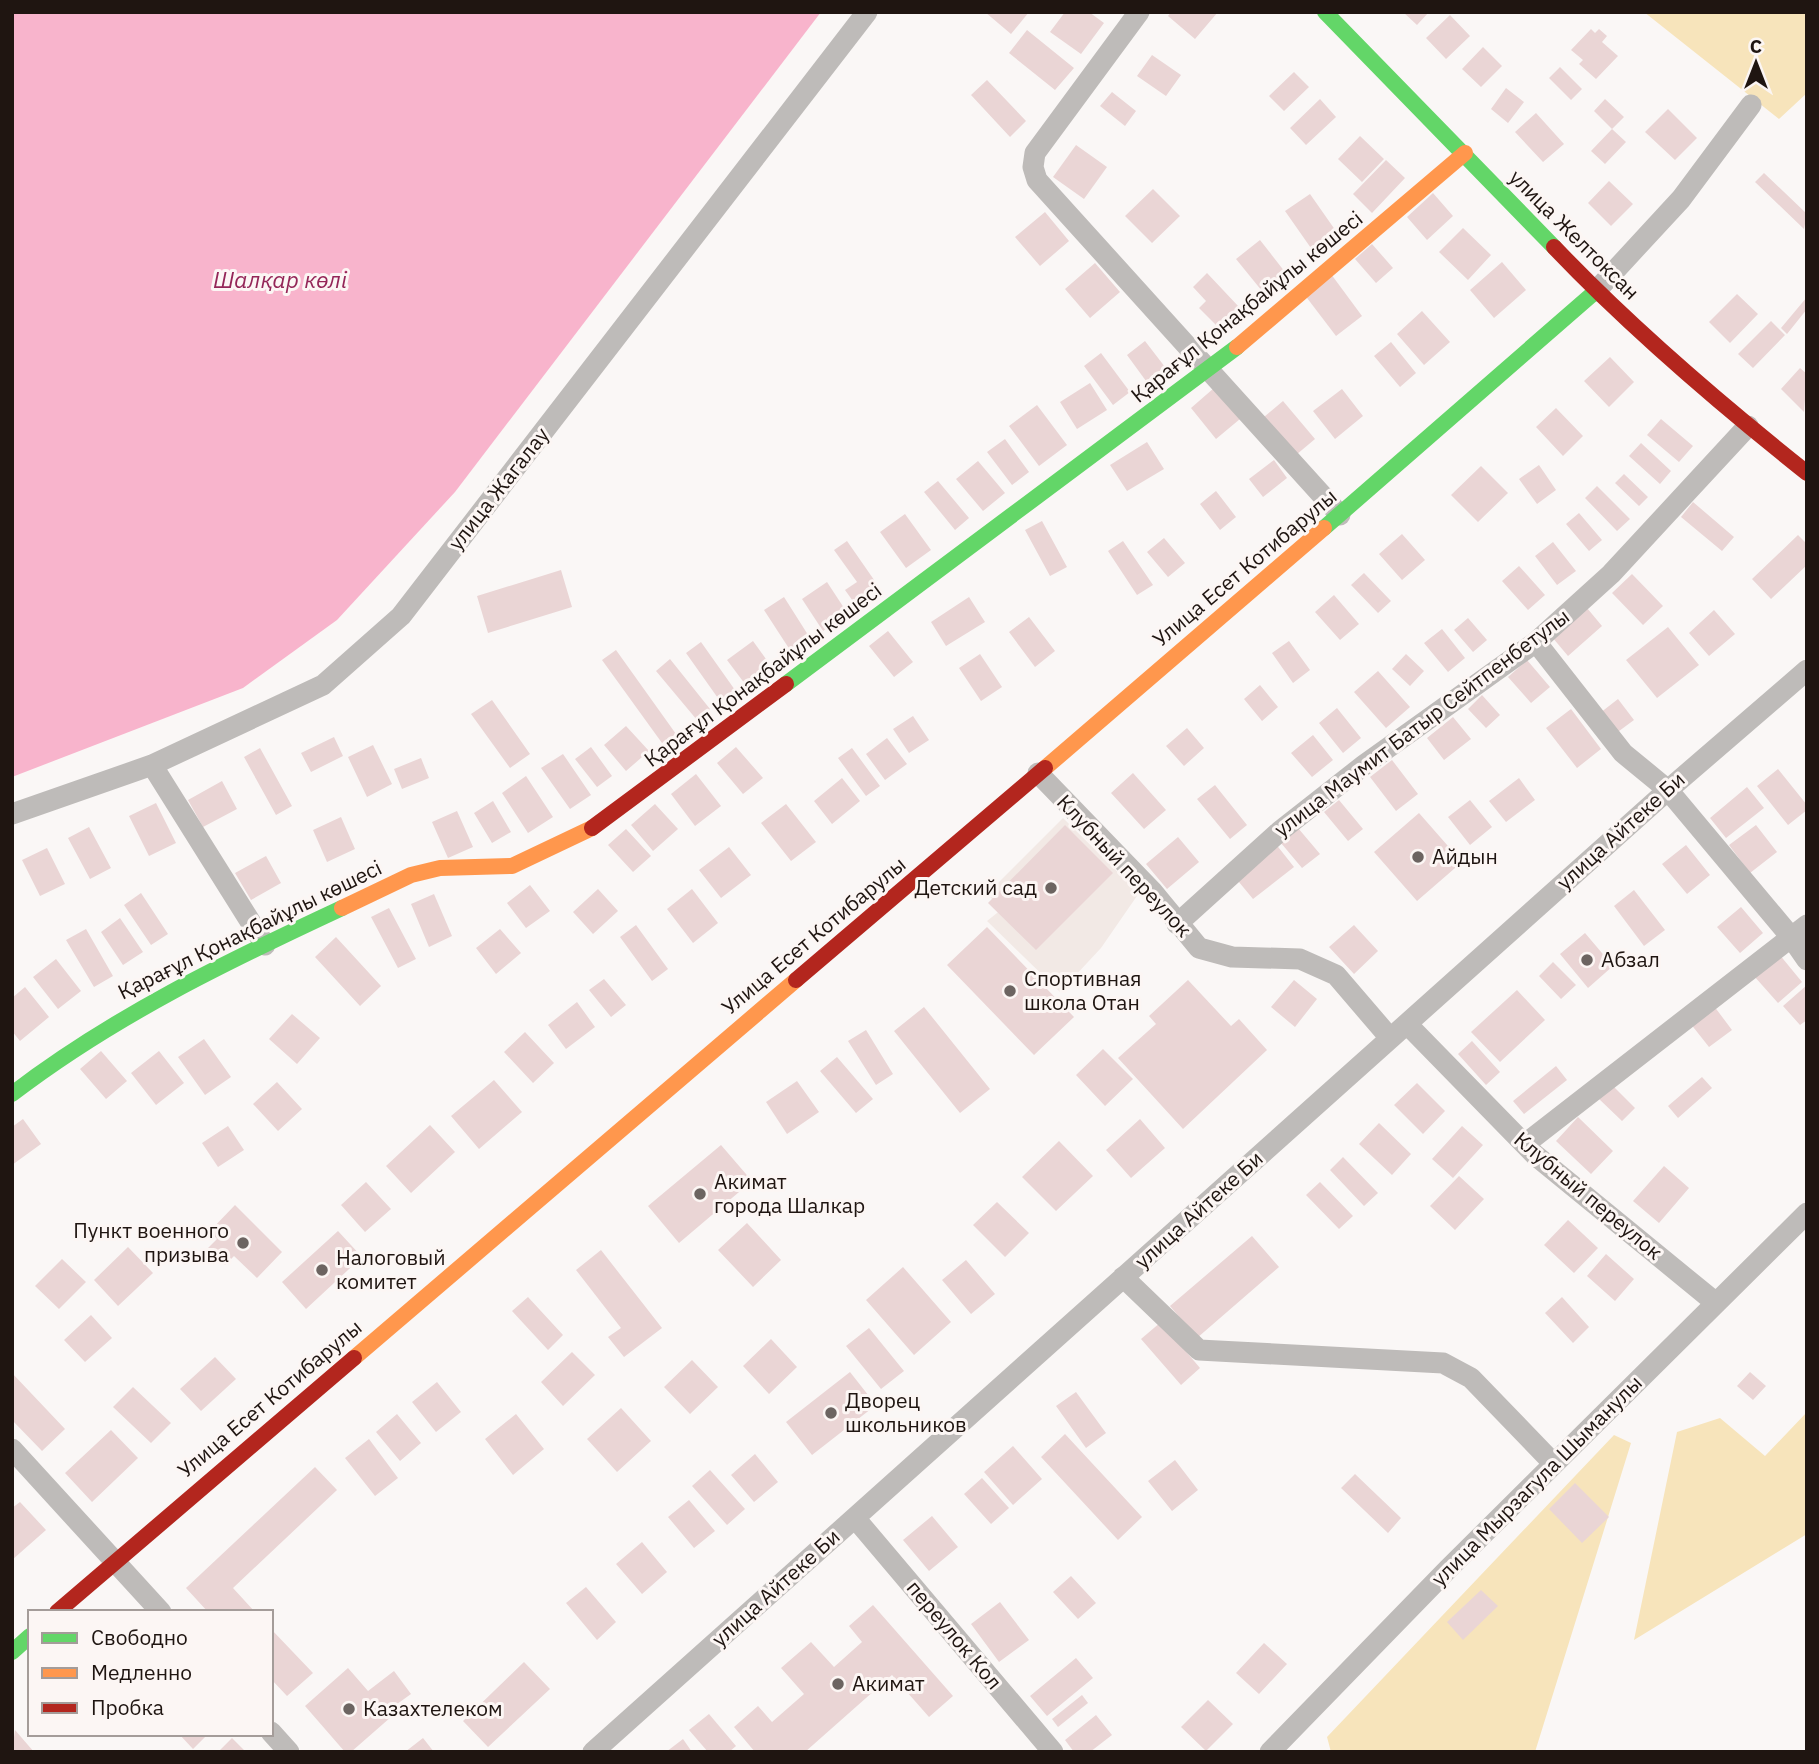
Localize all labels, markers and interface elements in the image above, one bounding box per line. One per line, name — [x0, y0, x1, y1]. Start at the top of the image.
north arrow — [1721, 28, 1791, 98]
text: С — [1750, 34, 1762, 58]
street label: улица Желтоксан — [1504, 163, 1646, 305]
street label: Қарағұл Қонақбайұлы көшесі — [1125, 204, 1368, 408]
water label: Шалқар көлі — [213, 264, 348, 294]
street label: улица Жагалау — [441, 421, 555, 556]
street label: Улица Есет Котибарулы — [1146, 482, 1342, 653]
street label: Қарағұл Қонақбайұлы көшесі — [638, 576, 887, 773]
street label: улица Маумит Батыр Сейтпенбетулы — [1268, 602, 1575, 843]
street label: улица Айтеке Би — [1550, 765, 1690, 895]
street label: Клубный переулок — [1051, 788, 1198, 943]
place label: Айдын — [1432, 842, 1498, 870]
marker: Айдын — [1410, 849, 1426, 865]
street label: Улица Есет Котибарулы — [715, 850, 911, 1021]
street label: Қарағұл Қонақбайұлы көшесі — [113, 853, 386, 1005]
place label: Детский сад — [914, 873, 1037, 901]
marker: Детский сад — [1043, 880, 1059, 896]
place label: Абзал — [1601, 945, 1660, 973]
marker: Абзал — [1579, 952, 1595, 968]
place label: Спортивная школа Отан — [1024, 964, 1142, 1016]
marker: Спортивная школа Отан — [1002, 983, 1018, 999]
street label: Клубный переулок — [1509, 1125, 1669, 1266]
street label: улица Айтеке Би — [1128, 1144, 1268, 1274]
place label: Акимат города Шалкар — [714, 1167, 865, 1219]
marker: Акимат города Шалкар — [692, 1186, 708, 1202]
place label: Пункт военного призыва — [73, 1216, 229, 1268]
marker: Пункт военного призыва — [235, 1235, 251, 1251]
place label: Налоговый комитет — [336, 1243, 446, 1295]
marker: Налоговый комитет — [314, 1262, 330, 1278]
street label: Улица Есет Котибарулы — [171, 1313, 367, 1484]
street label: улица Мырзагула Шыманулы — [1425, 1369, 1648, 1592]
place label: Дворец школьников — [845, 1386, 967, 1438]
marker: Дворец школьников — [823, 1405, 839, 1421]
street label: улица Айтеке Би — [705, 1522, 845, 1652]
street label: переулок Кол — [901, 1574, 1009, 1695]
legend — [28, 1610, 273, 1736]
text: Свободно — [91, 1623, 188, 1651]
text: Медленно — [91, 1658, 192, 1686]
place label: Акимат — [852, 1669, 925, 1697]
marker: Акимат — [830, 1676, 846, 1692]
text: Пробка — [91, 1693, 164, 1721]
place label: Казахтелеком — [363, 1694, 503, 1722]
marker: Казахтелеком — [341, 1701, 357, 1717]

